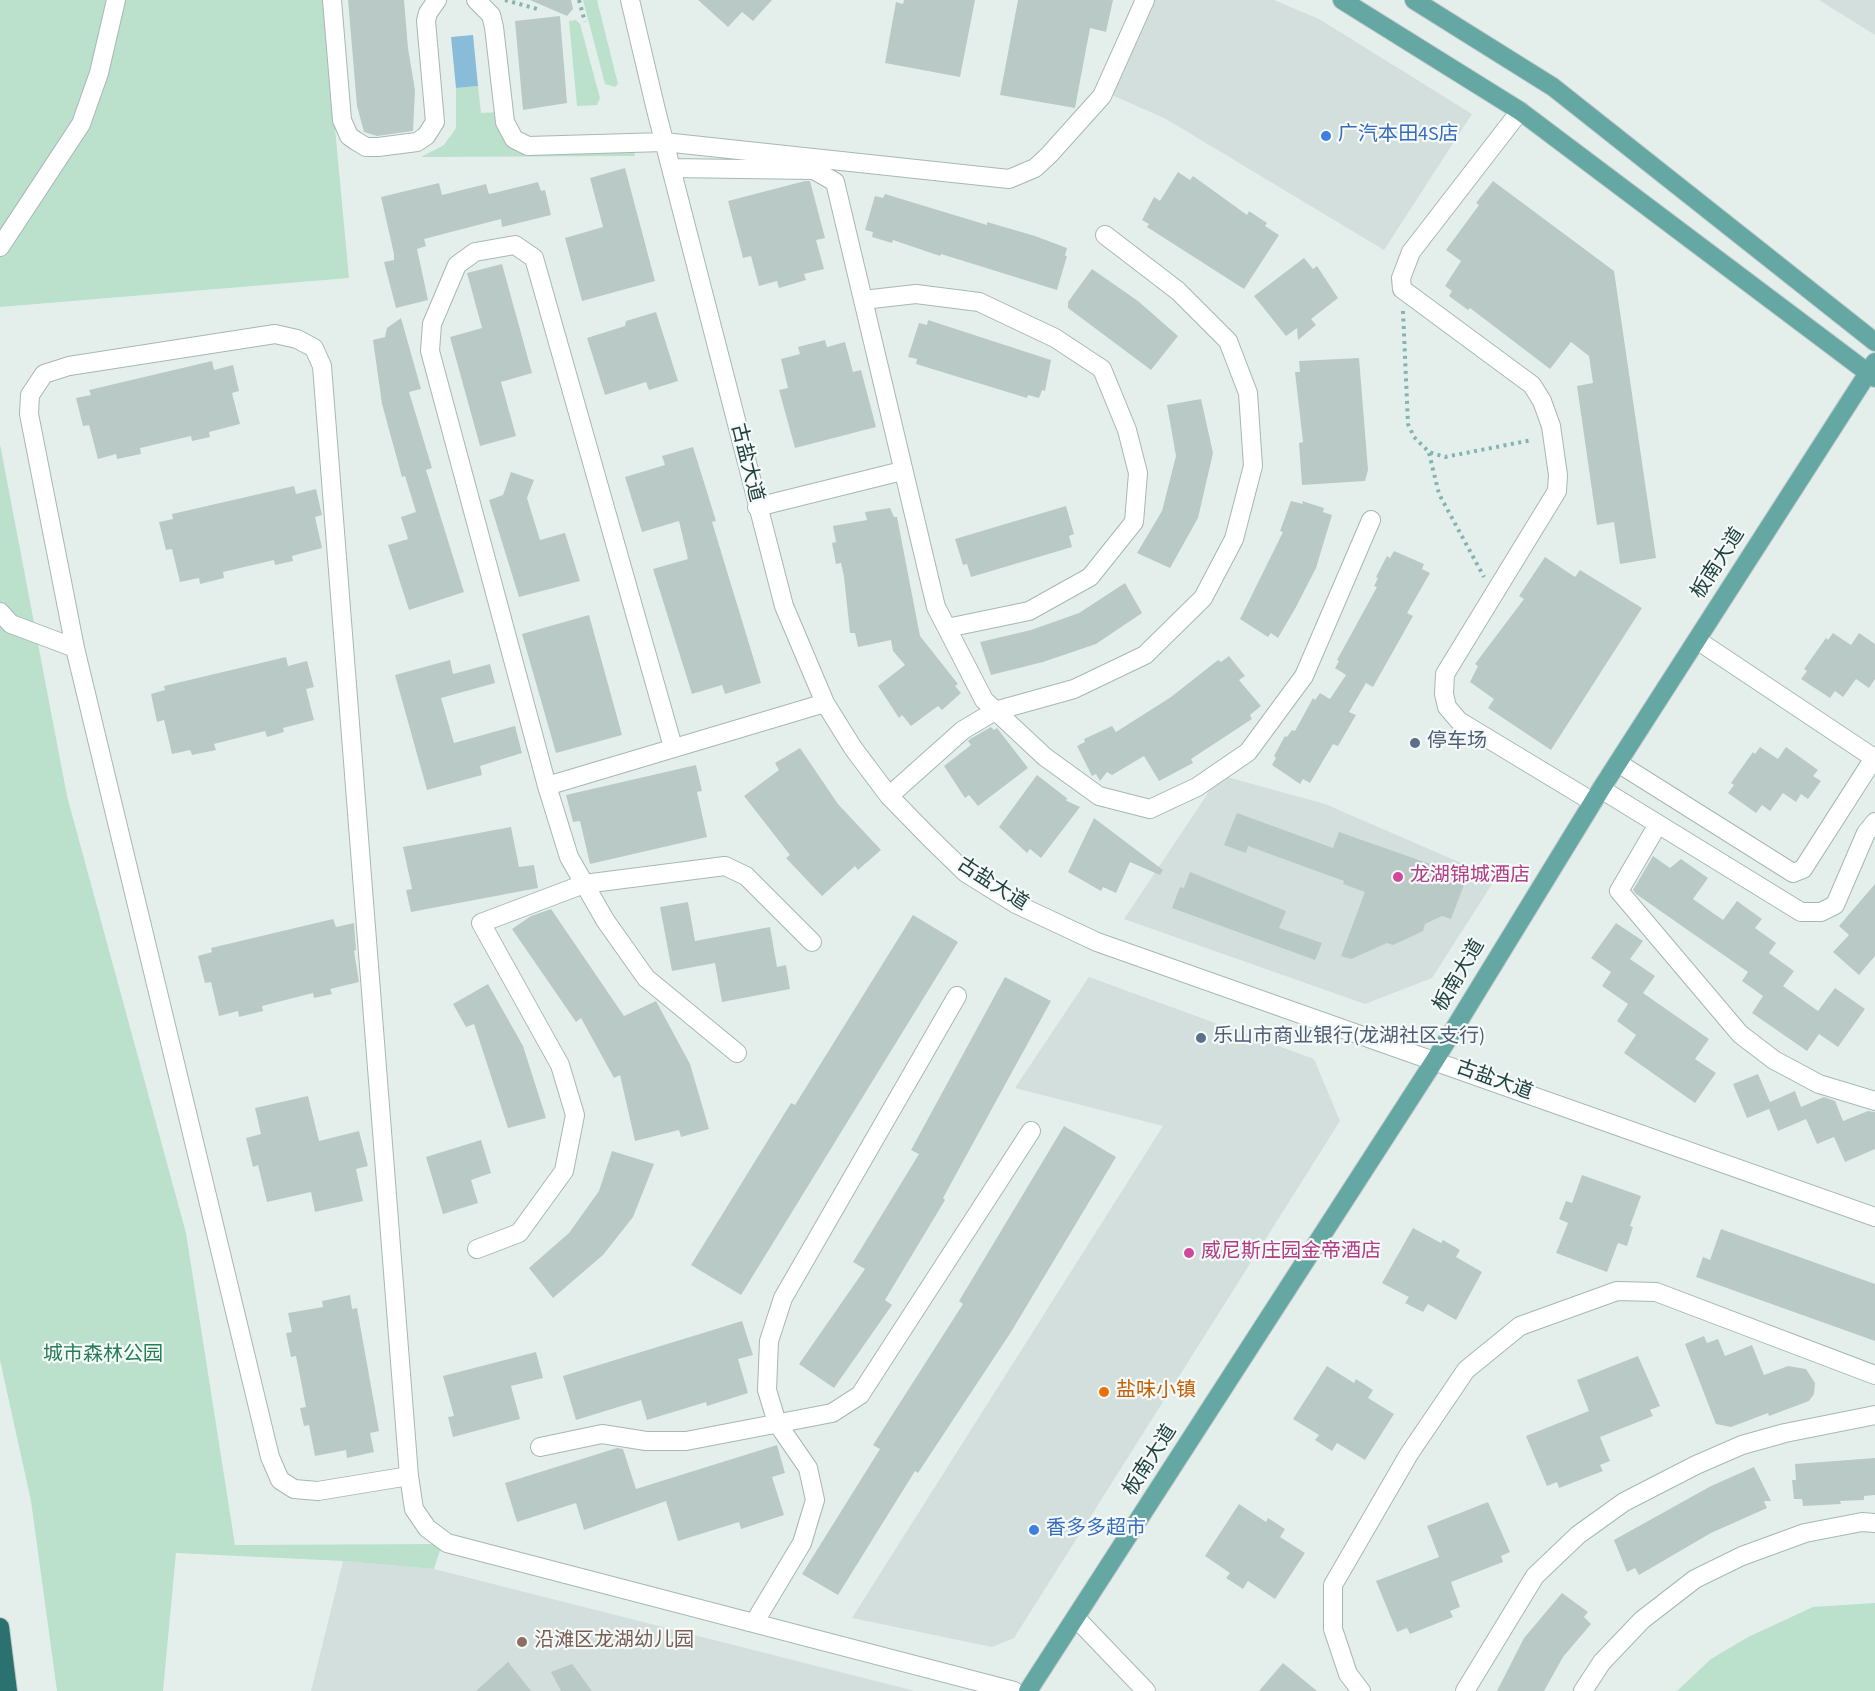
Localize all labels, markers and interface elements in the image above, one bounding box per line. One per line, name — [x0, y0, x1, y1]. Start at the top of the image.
place label: 广汽本田4S店 — [1338, 124, 1459, 148]
marker: 广汽本田4S店 — [1319, 129, 1333, 143]
street label: 古盐大道 — [725, 421, 767, 505]
street label: 板南大道 — [1687, 524, 1751, 604]
place label: 停车场 — [1427, 731, 1487, 755]
marker: 停车场 — [1408, 736, 1422, 750]
street label: 古盐大道 — [952, 853, 1032, 917]
place label: 龙湖锦城酒店 — [1410, 865, 1530, 889]
marker: 龙湖锦城酒店 — [1391, 870, 1405, 884]
street label: 板南大道 — [1429, 936, 1491, 1016]
place label: 乐山市商业银行(龙湖社区支行) — [1213, 1026, 1485, 1050]
marker: 乐山市商业银行(龙湖社区支行) — [1194, 1031, 1208, 1045]
street label: 古盐大道 — [1452, 1056, 1536, 1106]
place label: 威尼斯庄园金帝酒店 — [1201, 1241, 1381, 1265]
marker: 威尼斯庄园金帝酒店 — [1182, 1246, 1196, 1260]
park label: 城市森林公园 — [43, 1344, 163, 1368]
place label: 盐味小镇 — [1116, 1380, 1196, 1404]
marker: 盐味小镇 — [1097, 1385, 1111, 1399]
street label: 板南大道 — [1119, 1421, 1183, 1501]
place label: 香多多超市 — [1046, 1518, 1146, 1542]
marker: 香多多超市 — [1027, 1523, 1041, 1537]
place label: 沿滩区龙湖幼儿园 — [534, 1630, 694, 1654]
marker: 沿滩区龙湖幼儿园 — [515, 1635, 529, 1649]

